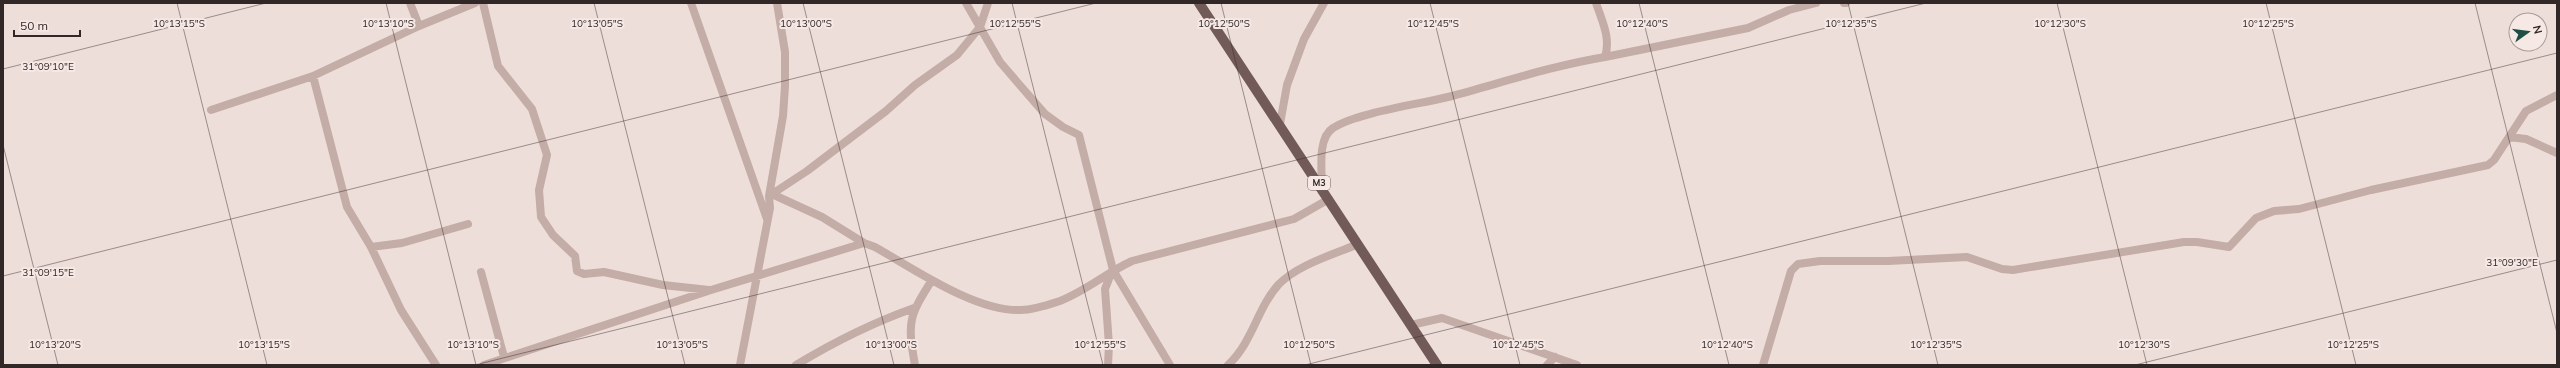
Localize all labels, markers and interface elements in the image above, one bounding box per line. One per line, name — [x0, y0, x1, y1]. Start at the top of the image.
scale bar — [14, 12, 80, 38]
north arrow — [2508, 12, 2548, 52]
text: 10°13'15"S — [153, 17, 205, 30]
text: 10°13'10"S — [362, 17, 414, 30]
text: 10°13'05"S — [571, 17, 623, 30]
text: 10°13'00"S — [780, 17, 832, 30]
text: 10°12'55"S — [989, 17, 1041, 30]
text: 10°12'50"S — [1198, 17, 1250, 30]
text: 10°12'45"S — [1407, 17, 1459, 30]
text: 10°12'40"S — [1616, 17, 1668, 30]
text: 10°12'35"S — [1825, 17, 1877, 30]
text: 10°12'30"S — [2034, 17, 2086, 30]
text: 10°12'25"S — [2242, 17, 2294, 30]
text: 50 m — [20, 18, 48, 33]
text: N — [2530, 24, 2546, 35]
text: 31°09'10"E — [22, 60, 74, 73]
road number: M3 — [1308, 176, 1330, 190]
text: 31°09'30"E — [2486, 256, 2538, 269]
text: 31°09'15"E — [22, 266, 74, 279]
text: 10°13'20"S — [29, 338, 81, 351]
text: 10°13'15"S — [238, 338, 290, 351]
text: 10°13'10"S — [447, 338, 499, 351]
text: 10°13'05"S — [656, 338, 708, 351]
text: 10°13'00"S — [865, 338, 917, 351]
text: 10°12'55"S — [1074, 338, 1126, 351]
text: 10°12'50"S — [1283, 338, 1335, 351]
text: 10°12'45"S — [1492, 338, 1544, 351]
text: 10°12'40"S — [1701, 338, 1753, 351]
text: 10°12'35"S — [1910, 338, 1962, 351]
text: 10°12'30"S — [2118, 338, 2170, 351]
text: 10°12'25"S — [2327, 338, 2379, 351]

